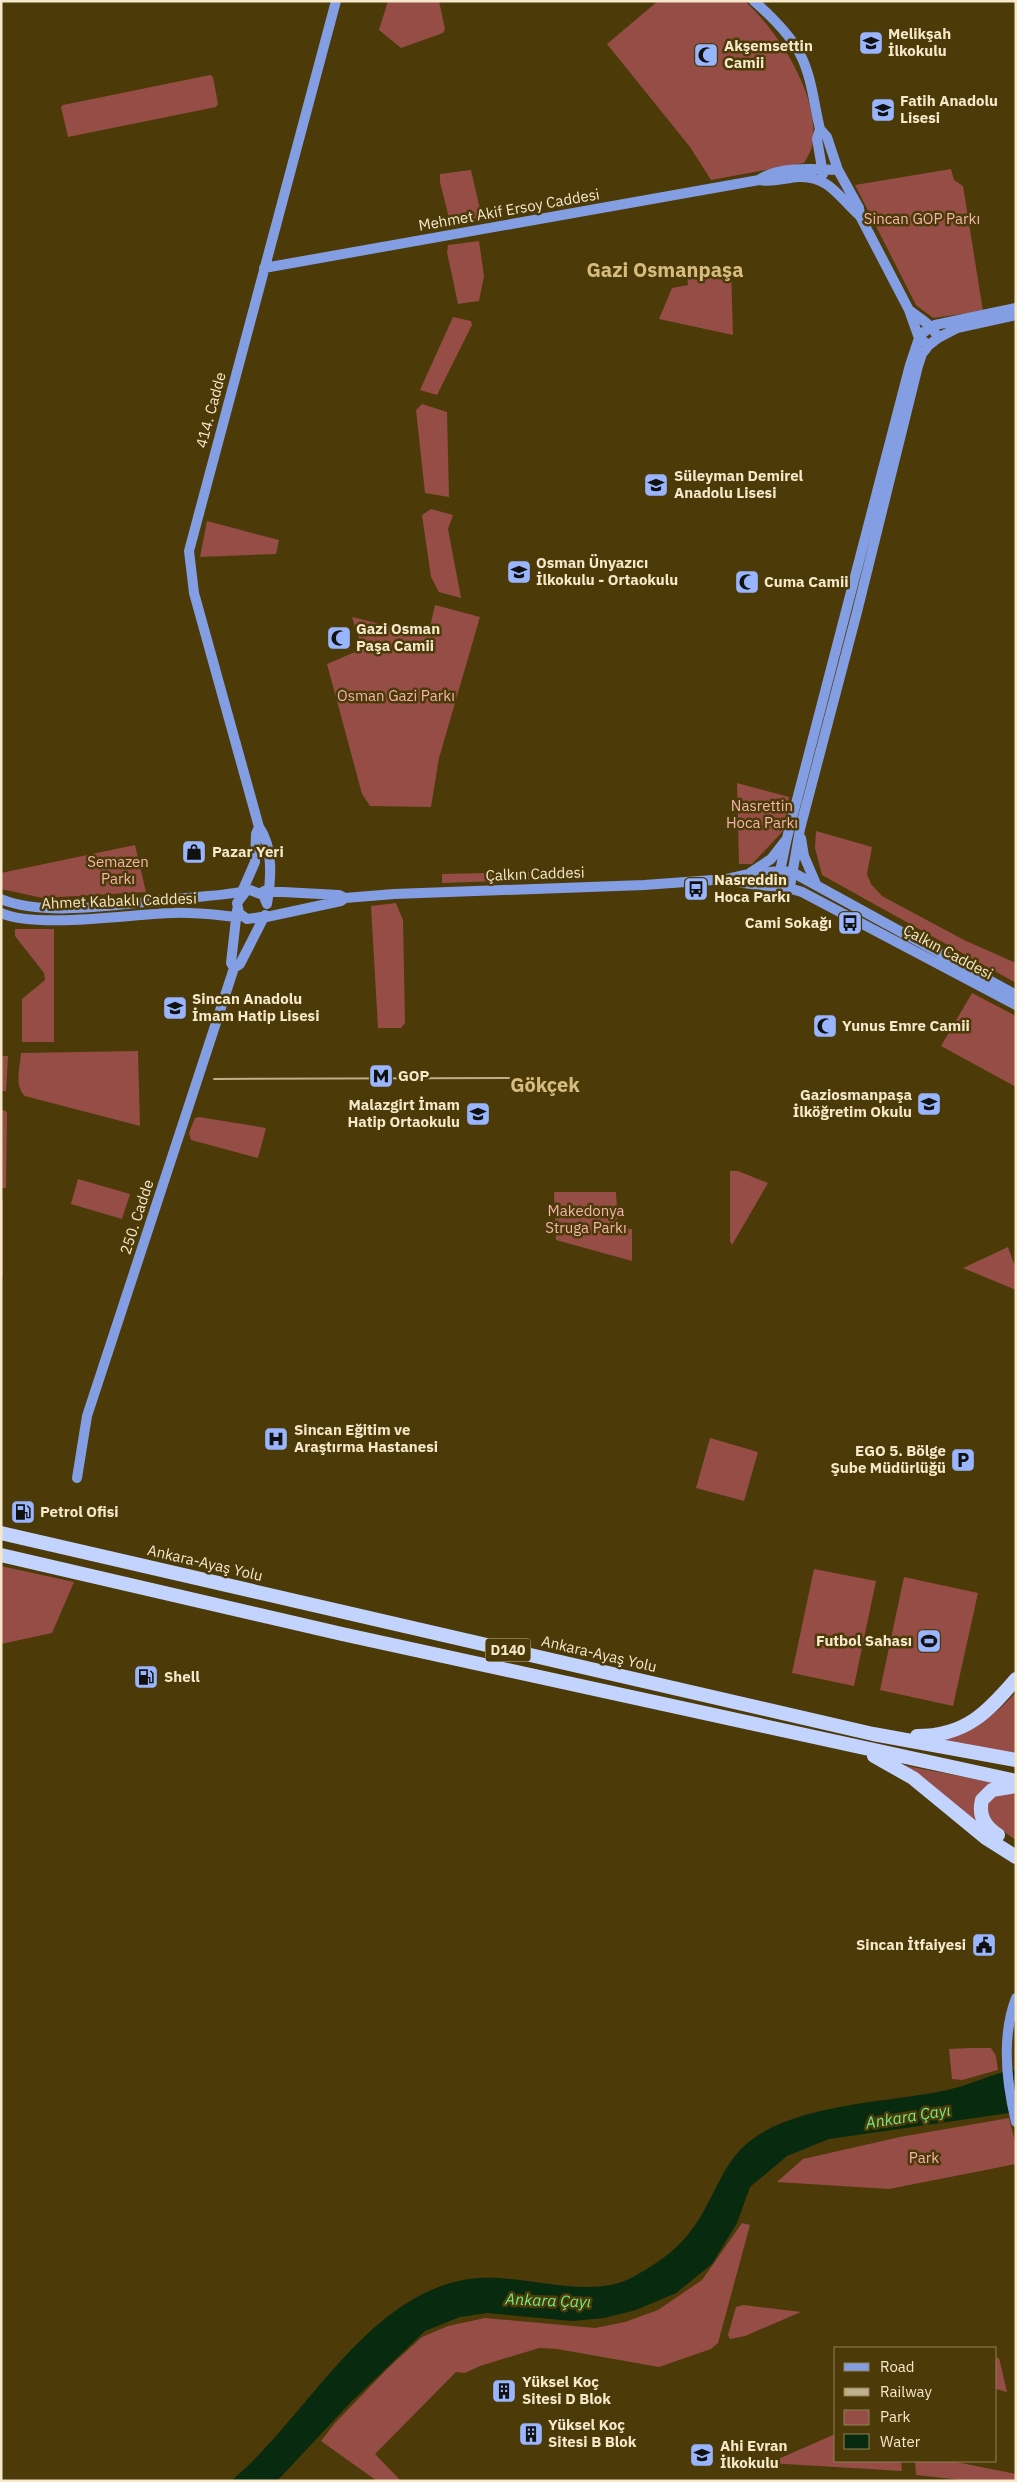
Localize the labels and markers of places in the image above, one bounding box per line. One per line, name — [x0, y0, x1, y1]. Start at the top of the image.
place label: Melikşah İlkokulu — [888, 24, 951, 60]
school or university icon: Melikşah İlkokulu — [858, 30, 884, 56]
place label: Akşemsettin Camii — [724, 36, 813, 72]
mosque icon: Akşemsettin Camii — [693, 42, 719, 68]
place label: Fatih Anadolu Lisesi — [900, 91, 998, 127]
school or university icon: Fatih Anadolu Lisesi — [870, 97, 896, 123]
place label: Süleyman Demirel Anadolu Lisesi — [674, 466, 804, 502]
school or university icon: Süleyman Demirel Anadolu Lisesi — [643, 472, 669, 498]
place label: Osman Ünyazıcı İlkokulu - Ortaokulu — [536, 553, 678, 589]
school or university icon: Osman Ünyazıcı İlkokulu - Ortaokulu — [506, 559, 532, 585]
mosque icon: Cuma Camii — [734, 569, 760, 595]
place label: Cuma Camii — [764, 572, 848, 591]
place label: Gazi Osman Paşa Camii — [356, 619, 440, 655]
mosque icon: Gazi Osman Paşa Camii — [326, 625, 352, 651]
shop icon: Pazar Yeri — [181, 839, 207, 865]
place label: Pazar Yeri — [212, 842, 284, 861]
place label: Nasreddin Hoca Parkı — [714, 870, 790, 906]
bus stop icon: Nasreddin Hoca Parkı — [683, 876, 709, 902]
bus stop icon: Cami Sokağı — [837, 910, 863, 936]
place label: Cami Sokağı — [745, 913, 832, 932]
place label: Sincan Anadolu İmam Hatip Lisesi — [192, 989, 319, 1025]
school or university icon: Sincan Anadolu İmam Hatip Lisesi — [162, 995, 188, 1021]
mosque icon: Yunus Emre Camii — [812, 1013, 838, 1039]
place label: Yunus Emre Camii — [842, 1016, 970, 1035]
metro station icon: GOP — [368, 1063, 394, 1089]
place label: GOP — [398, 1066, 429, 1085]
place label: Gaziosmanpaşa İlköğretim Okulu — [793, 1085, 912, 1121]
school or university icon: Gaziosmanpaşa İlköğretim Okulu — [916, 1091, 942, 1117]
place label: Malazgirt İmam Hatip Ortaokulu — [347, 1095, 460, 1131]
school or university icon: Malazgirt İmam Hatip Ortaokulu — [465, 1101, 491, 1127]
place label: Sincan Eğitim ve Araştırma Hastanesi — [294, 1420, 438, 1456]
hospital icon: Sincan Eğitim ve Araştırma Hastanesi — [263, 1426, 289, 1452]
place label: EGO 5. Bölge Şube Müdürlüğü — [830, 1441, 946, 1477]
parking icon: EGO 5. Bölge Şube Müdürlüğü — [950, 1447, 976, 1473]
fuel station icon: Petrol Ofisi — [10, 1499, 36, 1525]
place label: Petrol Ofisi — [40, 1502, 119, 1521]
sports icon: Futbol Sahası — [916, 1628, 942, 1654]
place label: Futbol Sahası — [816, 1631, 912, 1650]
fuel station icon: Shell — [133, 1664, 159, 1690]
place label: Shell — [164, 1667, 200, 1686]
public building icon: Sincan İtfaiyesi — [971, 1932, 997, 1958]
place label: Sincan İtfaiyesi — [856, 1935, 966, 1954]
place label: Yüksel Koç Sitesi D Blok — [522, 2372, 611, 2408]
building icon: Yüksel Koç Sitesi D Blok — [491, 2378, 517, 2404]
place label: Yüksel Koç Sitesi B Blok — [548, 2415, 637, 2451]
building icon: Yüksel Koç Sitesi B Blok — [518, 2421, 544, 2447]
place label: Ahi Evran İlkokulu — [720, 2436, 788, 2472]
school or university icon: Ahi Evran İlkokulu — [689, 2442, 715, 2468]

